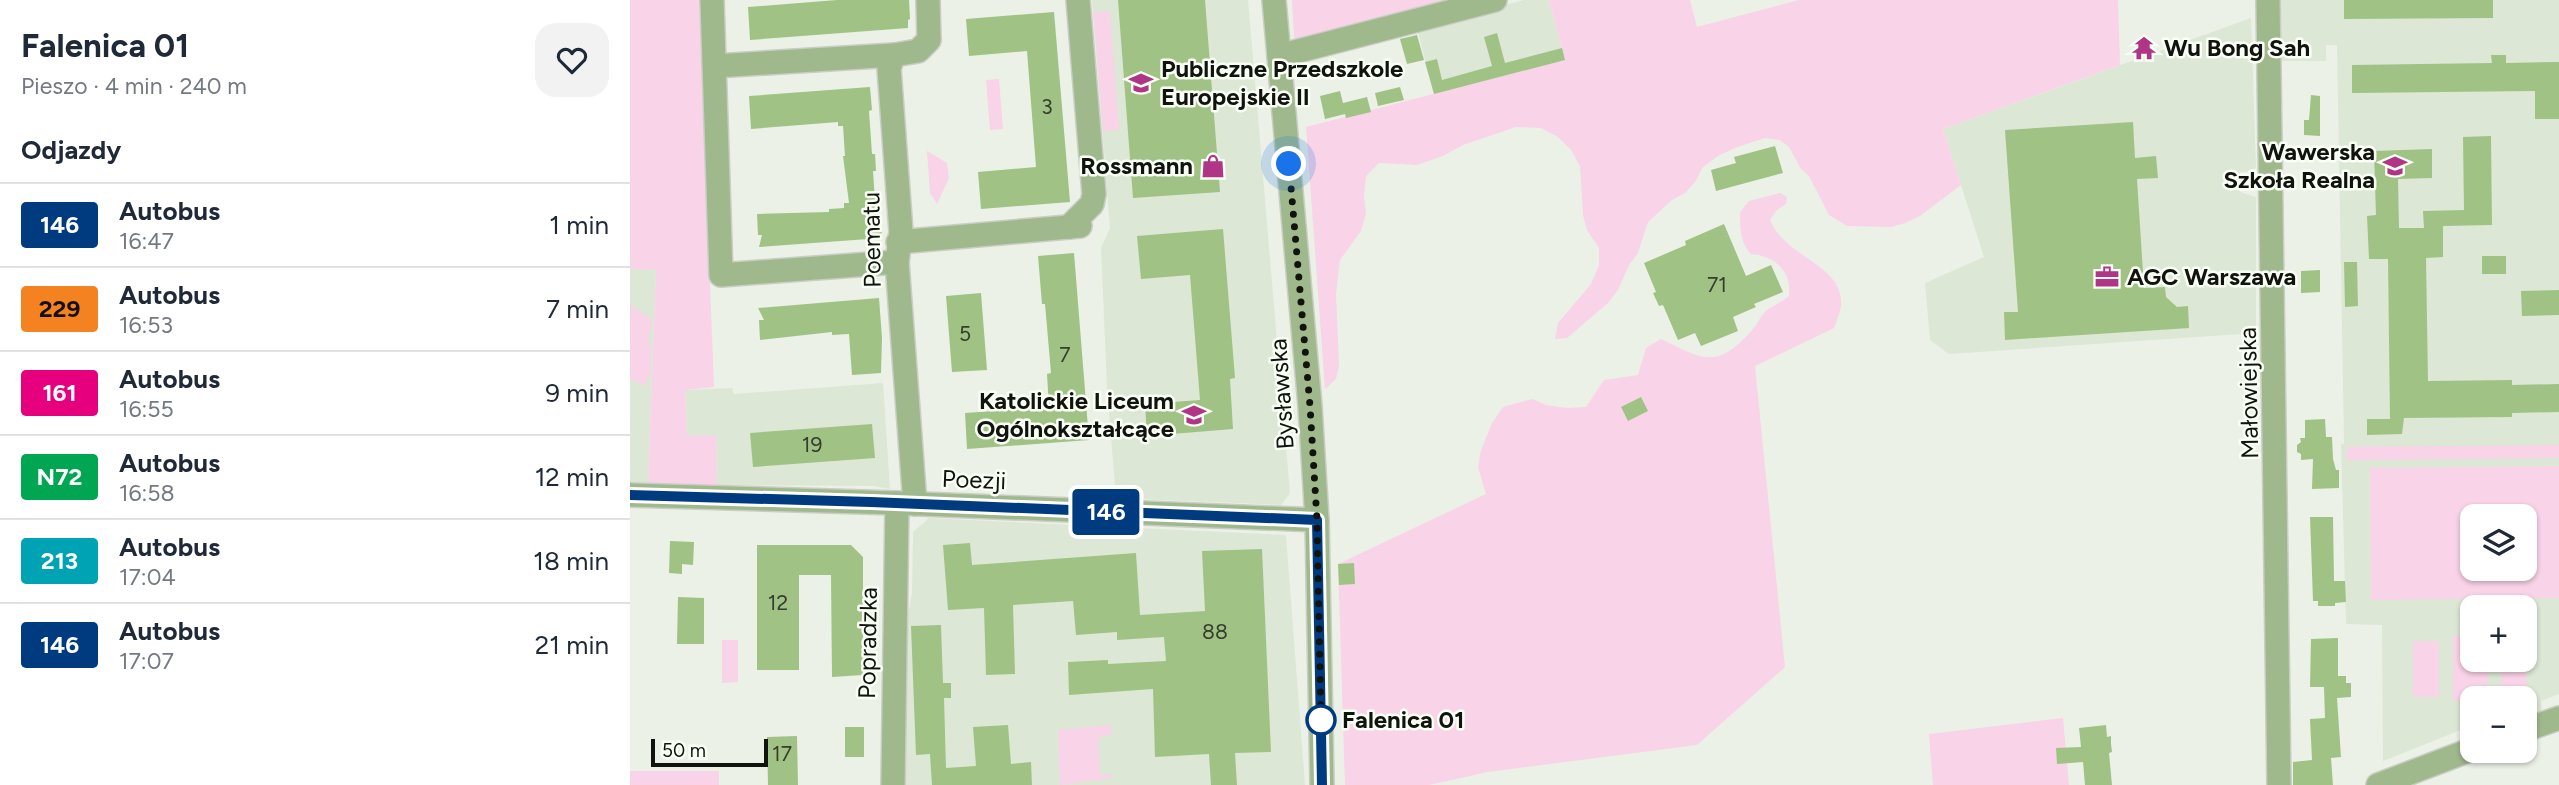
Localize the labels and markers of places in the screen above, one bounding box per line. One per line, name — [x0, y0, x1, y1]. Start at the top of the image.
place label: Wu Bong Sah — [2164, 33, 2310, 62]
temple icon: Wu Bong Sah — [2130, 34, 2158, 62]
place label: Publiczne Przedszkole Europejskie II — [1161, 54, 1403, 111]
school or university icon: Publiczne Przedszkole Europejskie II — [1127, 69, 1155, 97]
place label: Wawerska Szkoła Realna — [2223, 137, 2375, 194]
place label: Rossmann — [1080, 151, 1193, 180]
shop icon: Rossmann — [1199, 152, 1227, 180]
school or university icon: Wawerska Szkoła Realna — [2381, 152, 2409, 180]
place label: AGC Warszawa — [2127, 262, 2296, 291]
office icon: AGC Warszawa — [2093, 263, 2121, 291]
place label: Katolickie Liceum Ogólnokształcące — [976, 386, 1174, 443]
school or university icon: Katolickie Liceum Ogólnokształcące — [1180, 401, 1208, 429]
marker: Falenica 01 — [1306, 705, 1336, 735]
place label: Falenica 01 — [1342, 705, 1464, 734]

